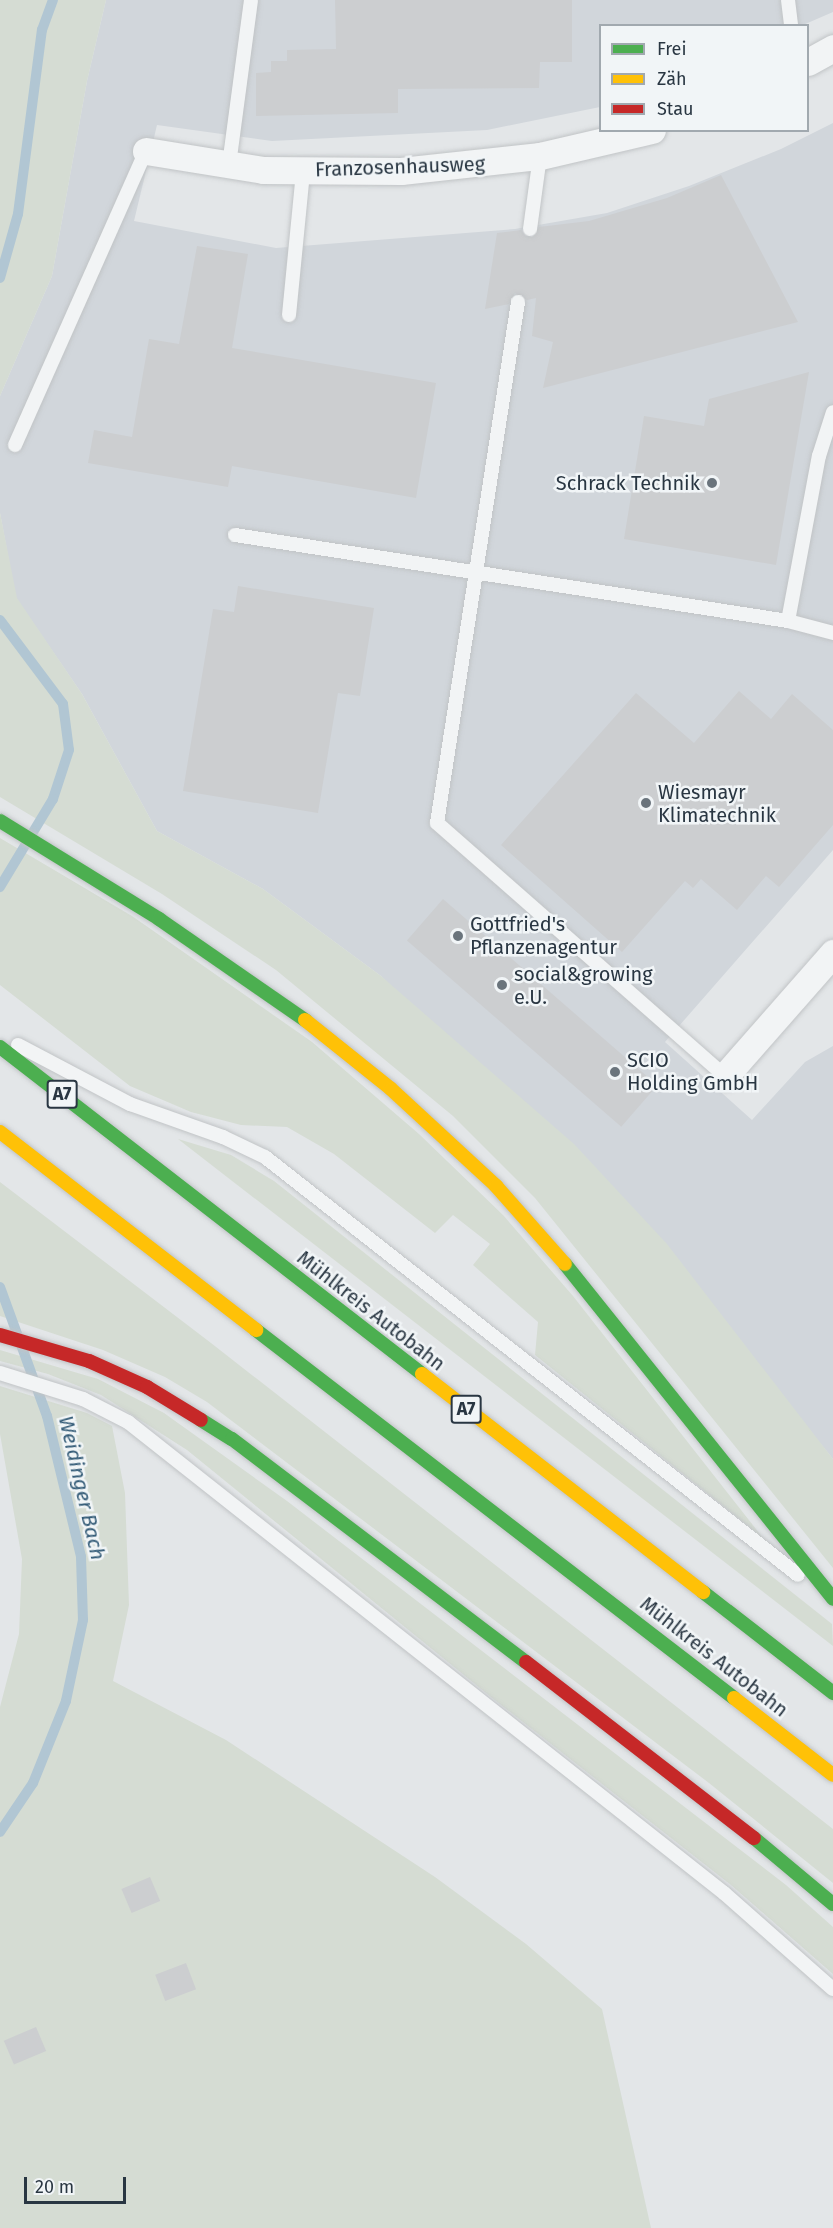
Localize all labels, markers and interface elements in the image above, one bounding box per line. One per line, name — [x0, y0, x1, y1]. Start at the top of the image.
legend — [599, 24, 809, 132]
text: Frei — [657, 38, 687, 60]
text: Zäh — [657, 68, 686, 90]
text: Stau — [657, 98, 693, 120]
street label: Franzosenhausweg — [315, 152, 485, 182]
place label: Schrack Technik — [556, 471, 700, 495]
marker: Schrack Technik — [705, 476, 719, 490]
place label: Wiesmayr Klimatechnik — [658, 780, 776, 827]
marker: Wiesmayr Klimatechnik — [639, 796, 653, 810]
place label: Gottfried's Pflanzenagentur — [470, 912, 617, 959]
marker: Gottfried's Pflanzenagentur — [451, 929, 465, 943]
place label: social&growing e.U. — [514, 962, 653, 1009]
marker: social&growing e.U. — [495, 978, 509, 992]
place label: SCIO Holding GmbH — [627, 1048, 758, 1095]
marker: SCIO Holding GmbH — [608, 1065, 622, 1079]
road number: A7 — [46, 1079, 78, 1109]
street label: Mühlkreis Autobahn — [292, 1246, 450, 1376]
road number: A7 — [450, 1394, 482, 1424]
water label: Weidinger Bach — [53, 1413, 111, 1563]
street label: Mühlkreis Autobahn — [635, 1592, 793, 1722]
scale bar — [27, 2165, 129, 2203]
text: 20 m — [35, 2176, 74, 2198]

